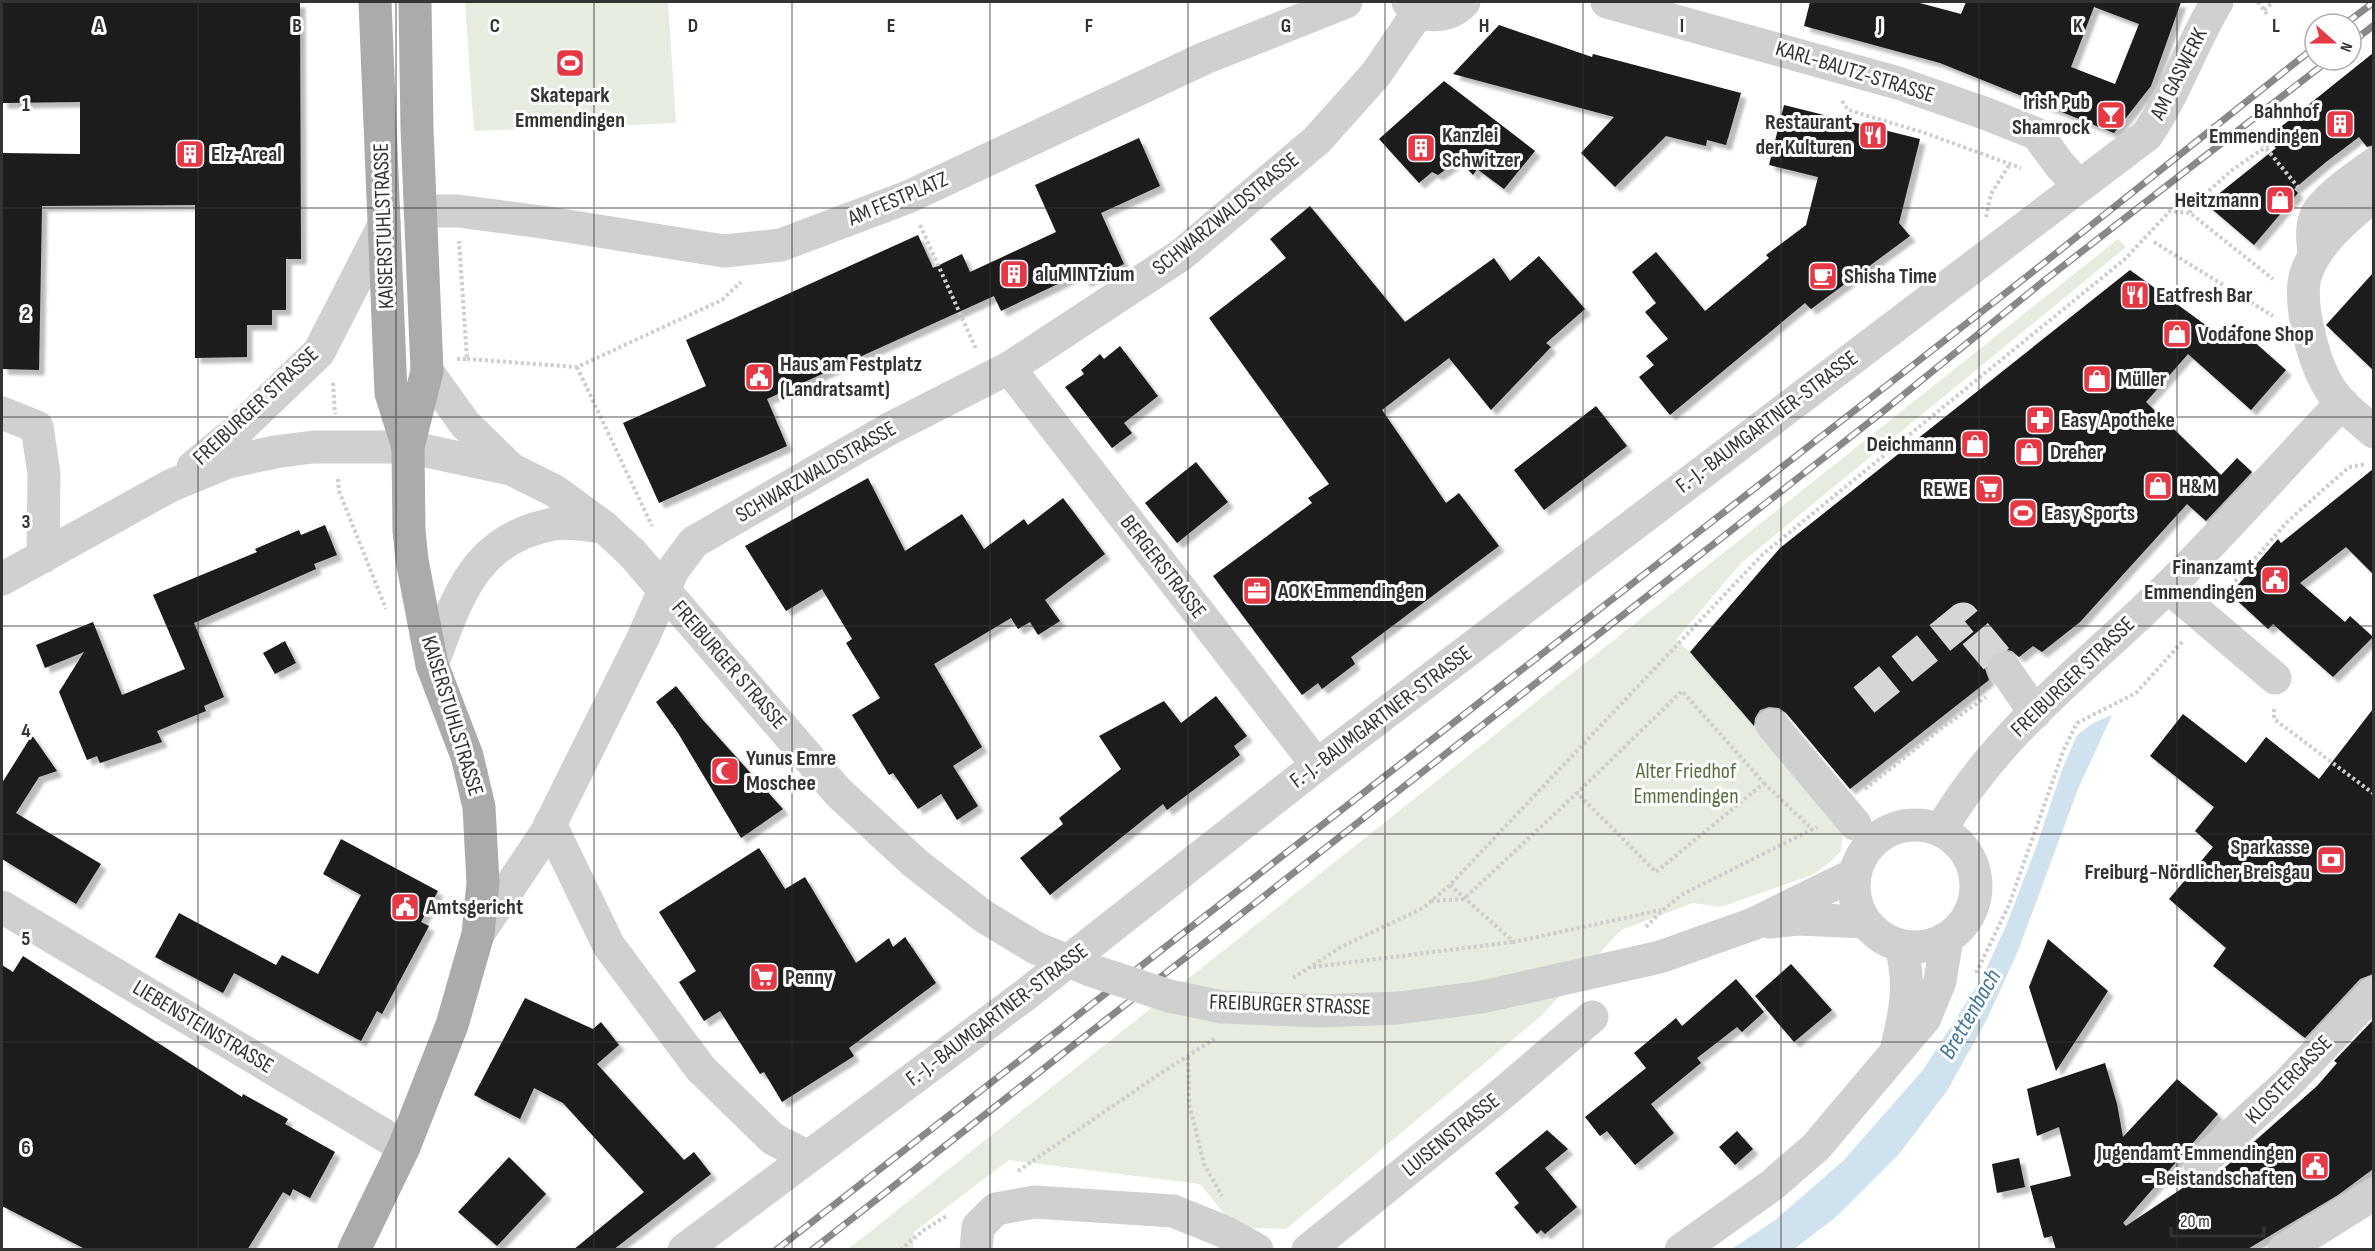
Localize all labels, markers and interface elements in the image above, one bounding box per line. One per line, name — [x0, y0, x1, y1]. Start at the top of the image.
north arrow — [2303, 12, 2363, 72]
text: A — [93, 14, 104, 38]
text: B — [292, 14, 302, 38]
text: C — [490, 14, 500, 38]
text: D — [688, 14, 698, 38]
text: E — [887, 14, 895, 38]
text: F — [1085, 14, 1093, 38]
text: G — [1281, 14, 1291, 38]
text: H — [1479, 14, 1489, 38]
text: I — [1680, 14, 1684, 38]
text: J — [1877, 14, 1882, 38]
text: K — [2073, 14, 2083, 38]
text: L — [2272, 14, 2280, 38]
street label: AM GASWERK — [2144, 24, 2214, 125]
street label: KARL-BAUTZ-STRASSE — [1772, 35, 1938, 109]
text: N — [2335, 39, 2356, 54]
sports icon: Skatepark Emmendingen — [554, 47, 586, 79]
place label: Skatepark Emmendingen — [515, 82, 625, 134]
place label: Irish Pub Shamrock — [2012, 89, 2091, 141]
text: 1 — [22, 93, 30, 117]
place label: Bahnhof Emmendingen — [2209, 98, 2320, 150]
bar icon: Irish Pub Shamrock — [2095, 99, 2127, 131]
building icon: Bahnhof Emmendingen — [2324, 108, 2356, 140]
place label: Restaurant der Kulturen — [1756, 109, 1852, 161]
restaurant icon: Restaurant der Kulturen — [1857, 119, 1889, 151]
place label: Kanzlei Schwitzer — [1442, 122, 1521, 174]
building icon: Kanzlei Schwitzer — [1405, 132, 1437, 164]
building icon: Elz-Areal — [174, 138, 206, 170]
place label: Elz-Areal — [211, 141, 282, 168]
street label: KAISERSTUHLSTRASSE — [368, 143, 400, 309]
street label: SCHWARZWALDSTRASSE — [1147, 147, 1305, 281]
street label: AM FESTPLATZ — [843, 166, 952, 233]
shop icon: Heitzmann — [2264, 184, 2296, 216]
place label: Heitzmann — [2174, 187, 2259, 214]
building icon: aluMINTzium — [998, 258, 1030, 290]
cafe icon: Shisha Time — [1807, 260, 1839, 292]
place label: aluMINTzium — [1035, 261, 1135, 288]
place label: Shisha Time — [1844, 263, 1937, 290]
restaurant icon: Eatfresh Bar — [2119, 279, 2151, 311]
place label: Eatfresh Bar — [2156, 282, 2253, 309]
text: 2 — [22, 302, 30, 326]
shop icon: Vodafone Shop — [2161, 318, 2193, 350]
place label: Vodafone Shop — [2198, 321, 2314, 348]
street label: FREIBURGER STRASSE — [188, 341, 324, 471]
street label: F.-J.-BAUMGARTNER-STRASSE — [1671, 345, 1863, 499]
place label: Haus am Festplatz (Landratsamt) — [780, 351, 922, 403]
public building icon: Haus am Festplatz (Landratsamt) — [743, 361, 775, 393]
shop icon: Müller — [2081, 363, 2113, 395]
place label: Müller — [2118, 366, 2167, 393]
pharmacy icon: Easy Apotheke — [2024, 404, 2056, 436]
place label: Easy Apotheke — [2061, 407, 2175, 434]
street label: SCHWARZWALDSTRASSE — [731, 415, 901, 529]
shop icon: Deichmann — [1959, 428, 1991, 460]
place label: Deichmann — [1867, 431, 1954, 458]
shop icon: Dreher — [2013, 436, 2045, 468]
place label: Dreher — [2050, 439, 2104, 466]
shop icon: H&M — [2142, 470, 2174, 502]
supermarket icon: REWE — [1973, 473, 2005, 505]
place label: H&M — [2179, 473, 2216, 500]
place label: REWE — [1923, 476, 1968, 503]
sports icon: Easy Sports — [2007, 497, 2039, 529]
place label: Easy Sports — [2044, 500, 2135, 527]
text: 3 — [22, 510, 31, 534]
street label: BERGERSTRASSE — [1114, 510, 1212, 624]
place label: Finanzamt Emmendingen — [2144, 554, 2254, 606]
public building icon: Finanzamt Emmendingen — [2259, 564, 2291, 596]
office icon: AOK Emmendingen — [1241, 575, 1273, 607]
place label: AOK Emmendingen — [1277, 578, 1424, 605]
street label: FREIBURGER STRASSE — [666, 595, 792, 735]
street label: FREIBURGER STRASSE — [2005, 611, 2141, 743]
street label: KAISERSTUHLSTRASSE — [415, 633, 489, 799]
street label: F.-J.-BAUMGARTNER-STRASSE — [1285, 640, 1477, 794]
text: 4 — [21, 719, 31, 743]
place label: Yunus Emre Moschee — [746, 745, 836, 797]
mosque icon: Yunus Emre Moschee — [709, 755, 741, 787]
park label: Alter Friedhof Emmendingen — [1633, 758, 1739, 810]
place label: Sparkasse Freiburg-Nördlicher Breisgau — [2085, 834, 2310, 886]
bank icon: Sparkasse Freiburg-Nördlicher Breisgau — [2315, 844, 2347, 876]
public building icon: Amtsgericht — [389, 891, 421, 923]
place label: Amtsgericht — [425, 894, 523, 921]
text: 5 — [22, 927, 31, 951]
street label: F.-J.-BAUMGARTNER-STRASSE — [901, 938, 1093, 1092]
supermarket icon: Penny — [748, 961, 780, 993]
place label: Penny — [785, 964, 833, 991]
water label: Brettenbach — [1933, 964, 2007, 1064]
street label: LIEBENSTEINSTRASSE — [128, 974, 278, 1080]
street label: FREIBURGER STRASSE — [1209, 989, 1371, 1021]
street label: KLOSTERGASSE — [2240, 1030, 2338, 1130]
street label: LUISENSTRASSE — [1397, 1087, 1505, 1183]
text: 6 — [21, 1136, 31, 1160]
place label: Jugendamt Emmendingen - Beistandschaften — [2096, 1140, 2294, 1192]
public building icon: Jugendamt Emmendingen - Beistandschaften — [2299, 1150, 2331, 1182]
scale bar — [2171, 1200, 2264, 1238]
text: 20 m — [2180, 1211, 2210, 1232]

